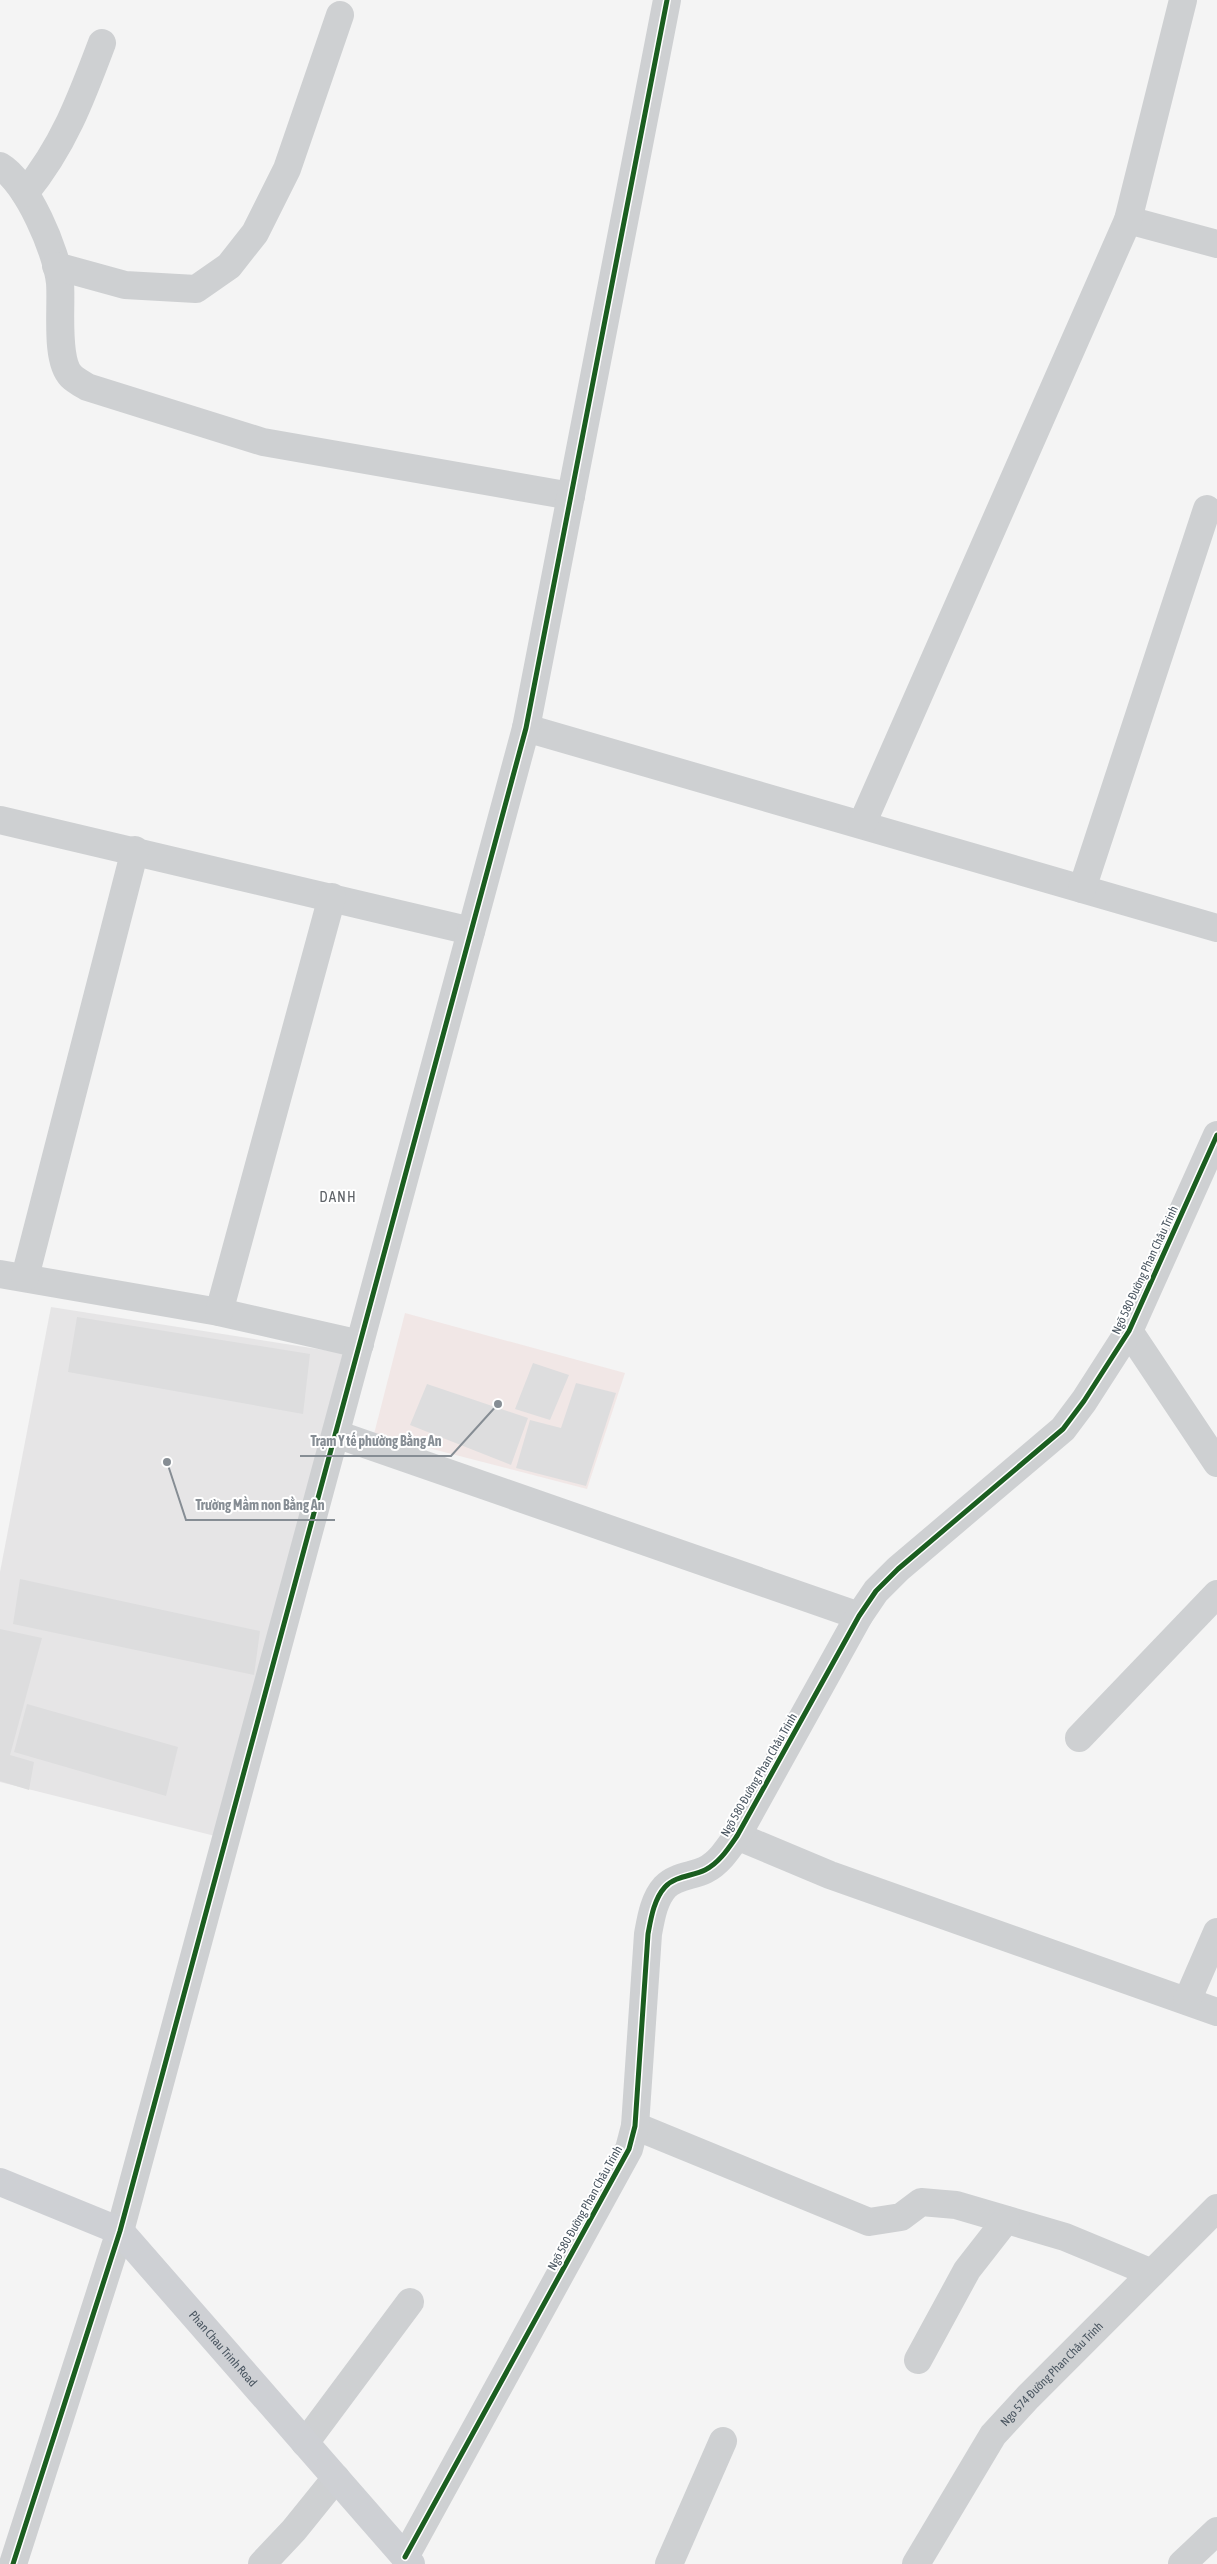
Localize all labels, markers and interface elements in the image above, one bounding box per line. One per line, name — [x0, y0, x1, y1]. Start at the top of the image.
district label: DANH — [319, 1188, 357, 1205]
street label: Ngõ 580 Đường Phan Châu Trinh — [1109, 1204, 1181, 1336]
callout: Trạm Y tế phường Bằng An — [300, 1427, 451, 1456]
text: Trạm Y tế phường Bằng An — [311, 1432, 442, 1449]
callout: Trường Mầm non Bằng An — [186, 1491, 335, 1520]
text: Trường Mầm non Bằng An — [196, 1496, 325, 1513]
street label: Ngõ 580 Đường Phan Châu Trinh — [718, 1711, 800, 1839]
street label: Ngõ 580 Đường Phan Châu Trinh — [545, 2143, 625, 2273]
street label: Phan Chau Trinh Road — [186, 2308, 260, 2390]
street label: Ngo 574 Đường Phan Châu Trinh — [998, 2319, 1106, 2429]

